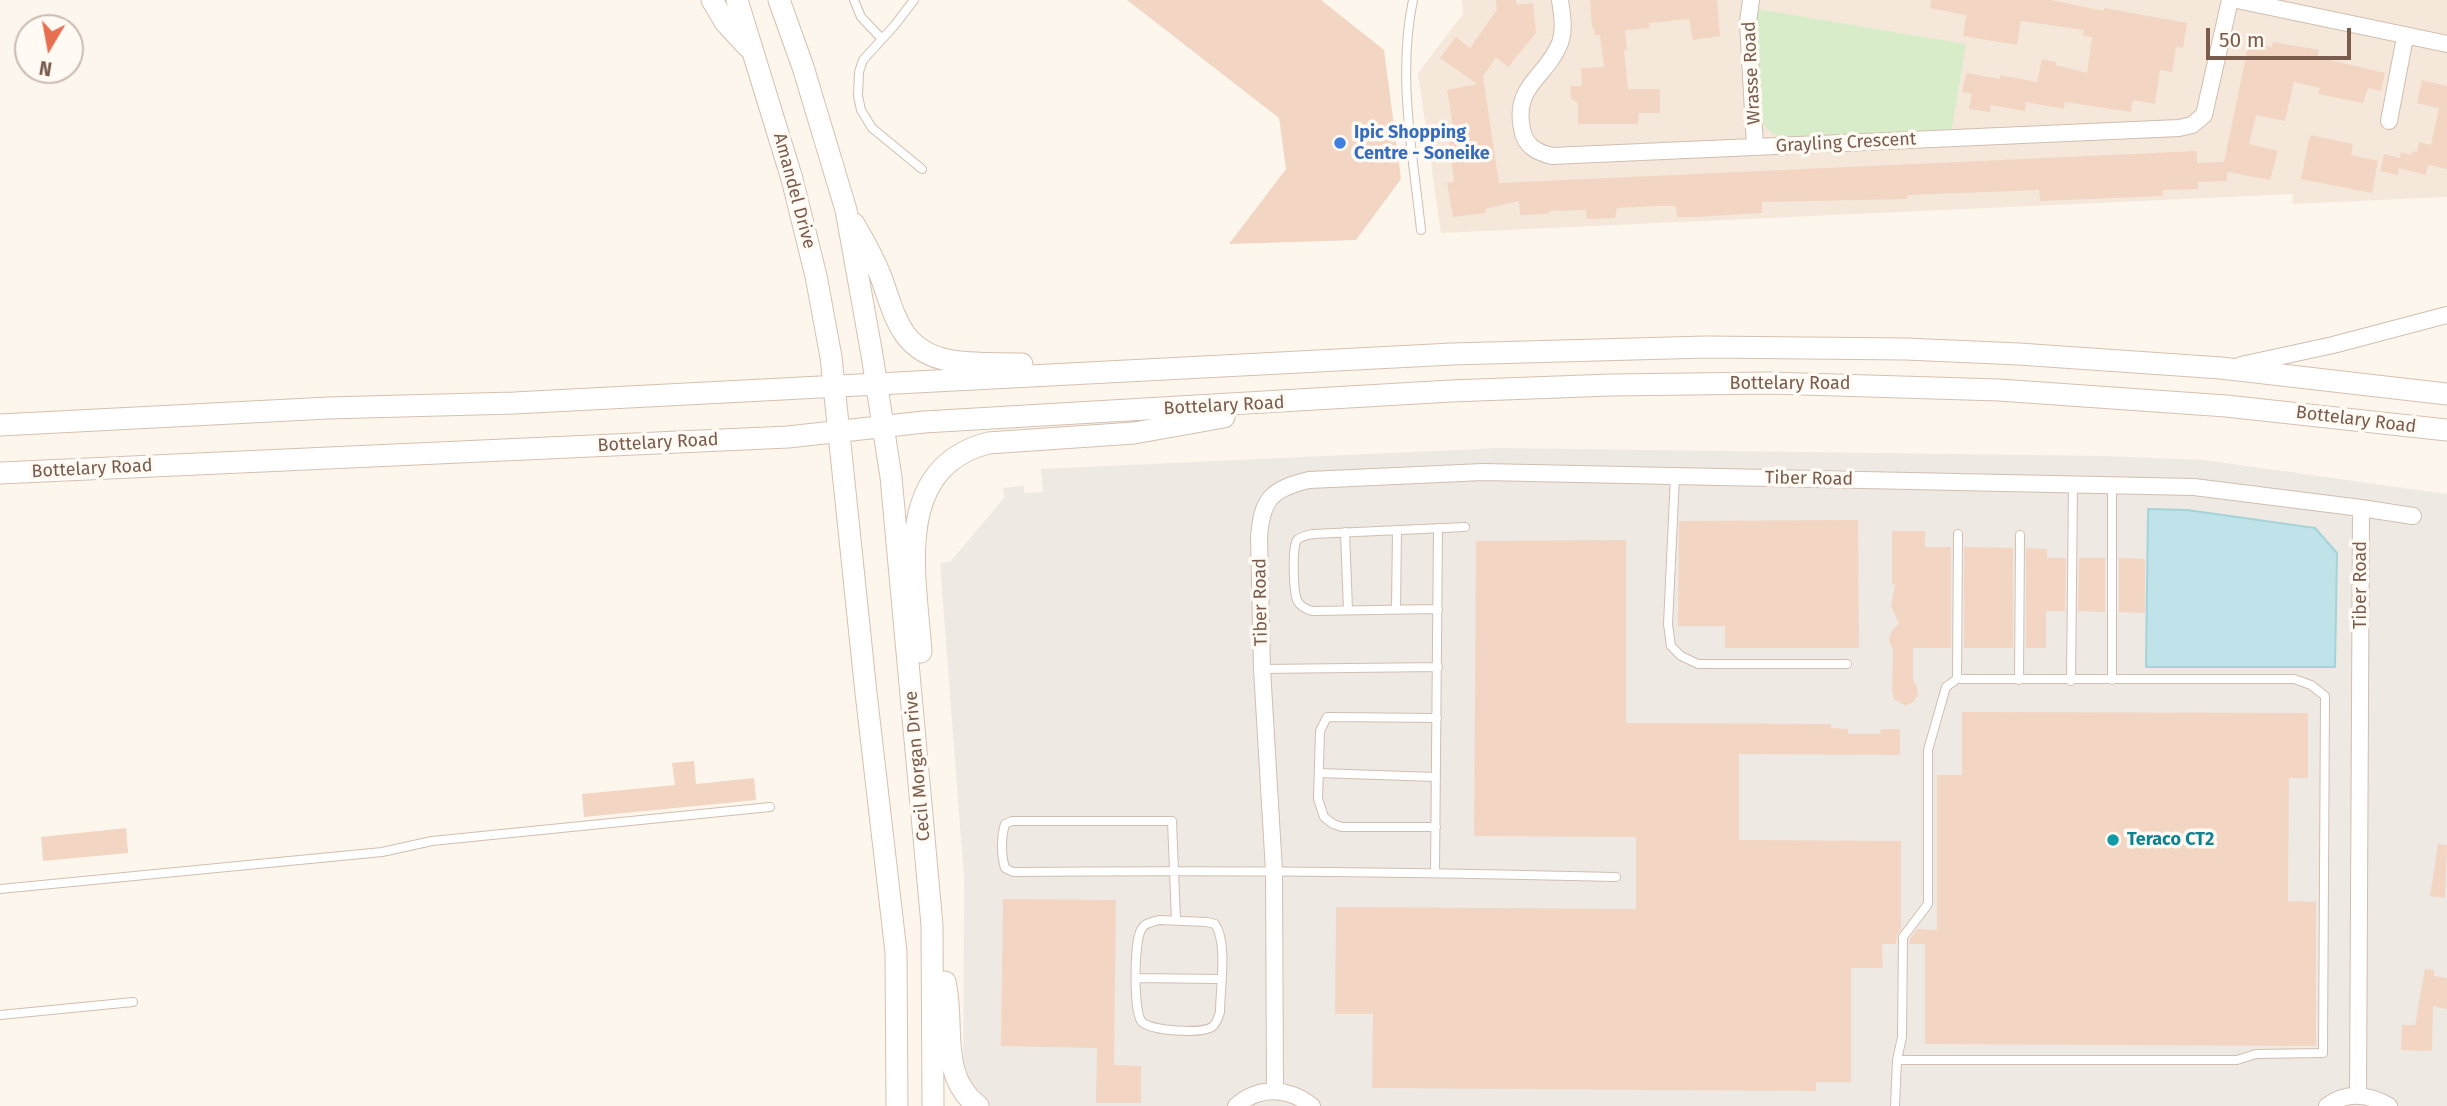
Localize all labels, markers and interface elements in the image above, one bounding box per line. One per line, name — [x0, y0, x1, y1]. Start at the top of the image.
north arrow — [14, 14, 84, 84]
scale bar — [2209, 14, 2354, 58]
street label: Wrasse Road — [1739, 21, 1765, 125]
text: 50 m — [2219, 27, 2265, 53]
text: N — [37, 56, 54, 81]
place label: Ipic Shopping Centre - Soneike — [1354, 122, 1490, 164]
street label: Grayling Crescent — [1775, 129, 1917, 157]
street label: Amandel Drive — [768, 131, 820, 251]
marker: Ipic Shopping Centre - Soneike — [1332, 135, 1348, 151]
street label: Bottelary Road — [1729, 373, 1851, 395]
street label: Bottelary Road — [1163, 392, 1285, 420]
street label: Bottelary Road — [2295, 402, 2417, 438]
street label: Bottelary Road — [597, 429, 719, 457]
street label: Bottelary Road — [31, 455, 153, 483]
street label: Tiber Road — [1765, 467, 1853, 491]
street label: Tiber Road — [2350, 541, 2372, 629]
street label: Tiber Road — [1249, 558, 1273, 646]
street label: Cecil Morgan Drive — [901, 690, 935, 842]
place label: Teraco CT2 — [2127, 829, 2214, 851]
marker: Teraco CT2 — [2105, 832, 2121, 848]

